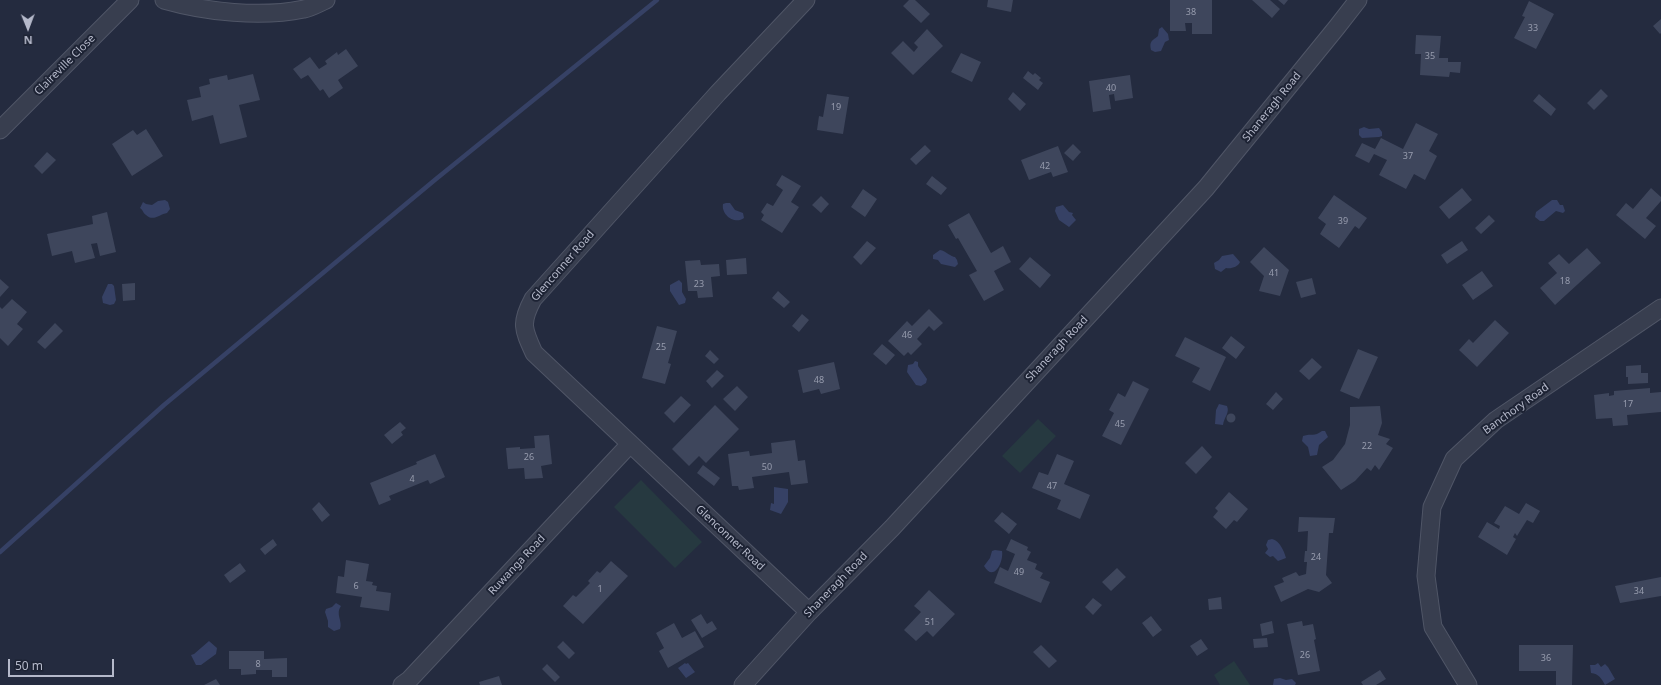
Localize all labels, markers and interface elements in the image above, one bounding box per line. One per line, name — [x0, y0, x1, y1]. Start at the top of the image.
house number: 38 — [1186, 7, 1196, 17]
north arrow — [8, 8, 48, 48]
house number: 33 — [1528, 23, 1538, 33]
street label: Claireville Close — [32, 32, 98, 98]
text: N — [24, 33, 33, 48]
house number: 35 — [1425, 51, 1435, 61]
street label: Shaneragh Road — [1240, 70, 1304, 144]
house number: 40 — [1106, 83, 1116, 93]
house number: 19 — [831, 102, 841, 112]
house number: 37 — [1403, 151, 1413, 161]
house number: 42 — [1040, 161, 1050, 171]
house number: 39 — [1338, 216, 1348, 226]
street label: Glenconner Road — [529, 228, 597, 304]
house number: 41 — [1269, 268, 1279, 278]
house number: 18 — [1560, 276, 1570, 286]
house number: 23 — [694, 279, 704, 289]
street label: Shaneragh Road — [1023, 313, 1091, 385]
house number: 46 — [902, 330, 912, 340]
house number: 25 — [656, 342, 666, 352]
house number: 48 — [814, 375, 824, 385]
street label: Banchory Road — [1480, 381, 1552, 437]
house number: 17 — [1623, 399, 1633, 409]
house number: 45 — [1115, 419, 1125, 429]
house number: 22 — [1362, 441, 1372, 451]
house number: 26 — [524, 452, 534, 462]
house number: 50 — [762, 462, 772, 472]
house number: 4 — [409, 474, 415, 484]
house number: 47 — [1047, 481, 1057, 491]
street label: Glenconner Road — [693, 503, 767, 573]
street label: Ruwanga Road — [486, 532, 548, 598]
street label: Shaneragh Road — [802, 550, 870, 620]
house number: 24 — [1311, 552, 1321, 562]
house number: 49 — [1014, 567, 1024, 577]
house number: 6 — [353, 581, 359, 591]
house number: 1 — [597, 584, 603, 594]
house number: 34 — [1634, 586, 1644, 596]
house number: 51 — [925, 617, 935, 627]
house number: 26 — [1300, 650, 1310, 660]
scale bar — [10, 651, 116, 677]
house number: 36 — [1541, 653, 1551, 663]
text: 50 m — [15, 657, 43, 674]
house number: 8 — [255, 659, 261, 669]

